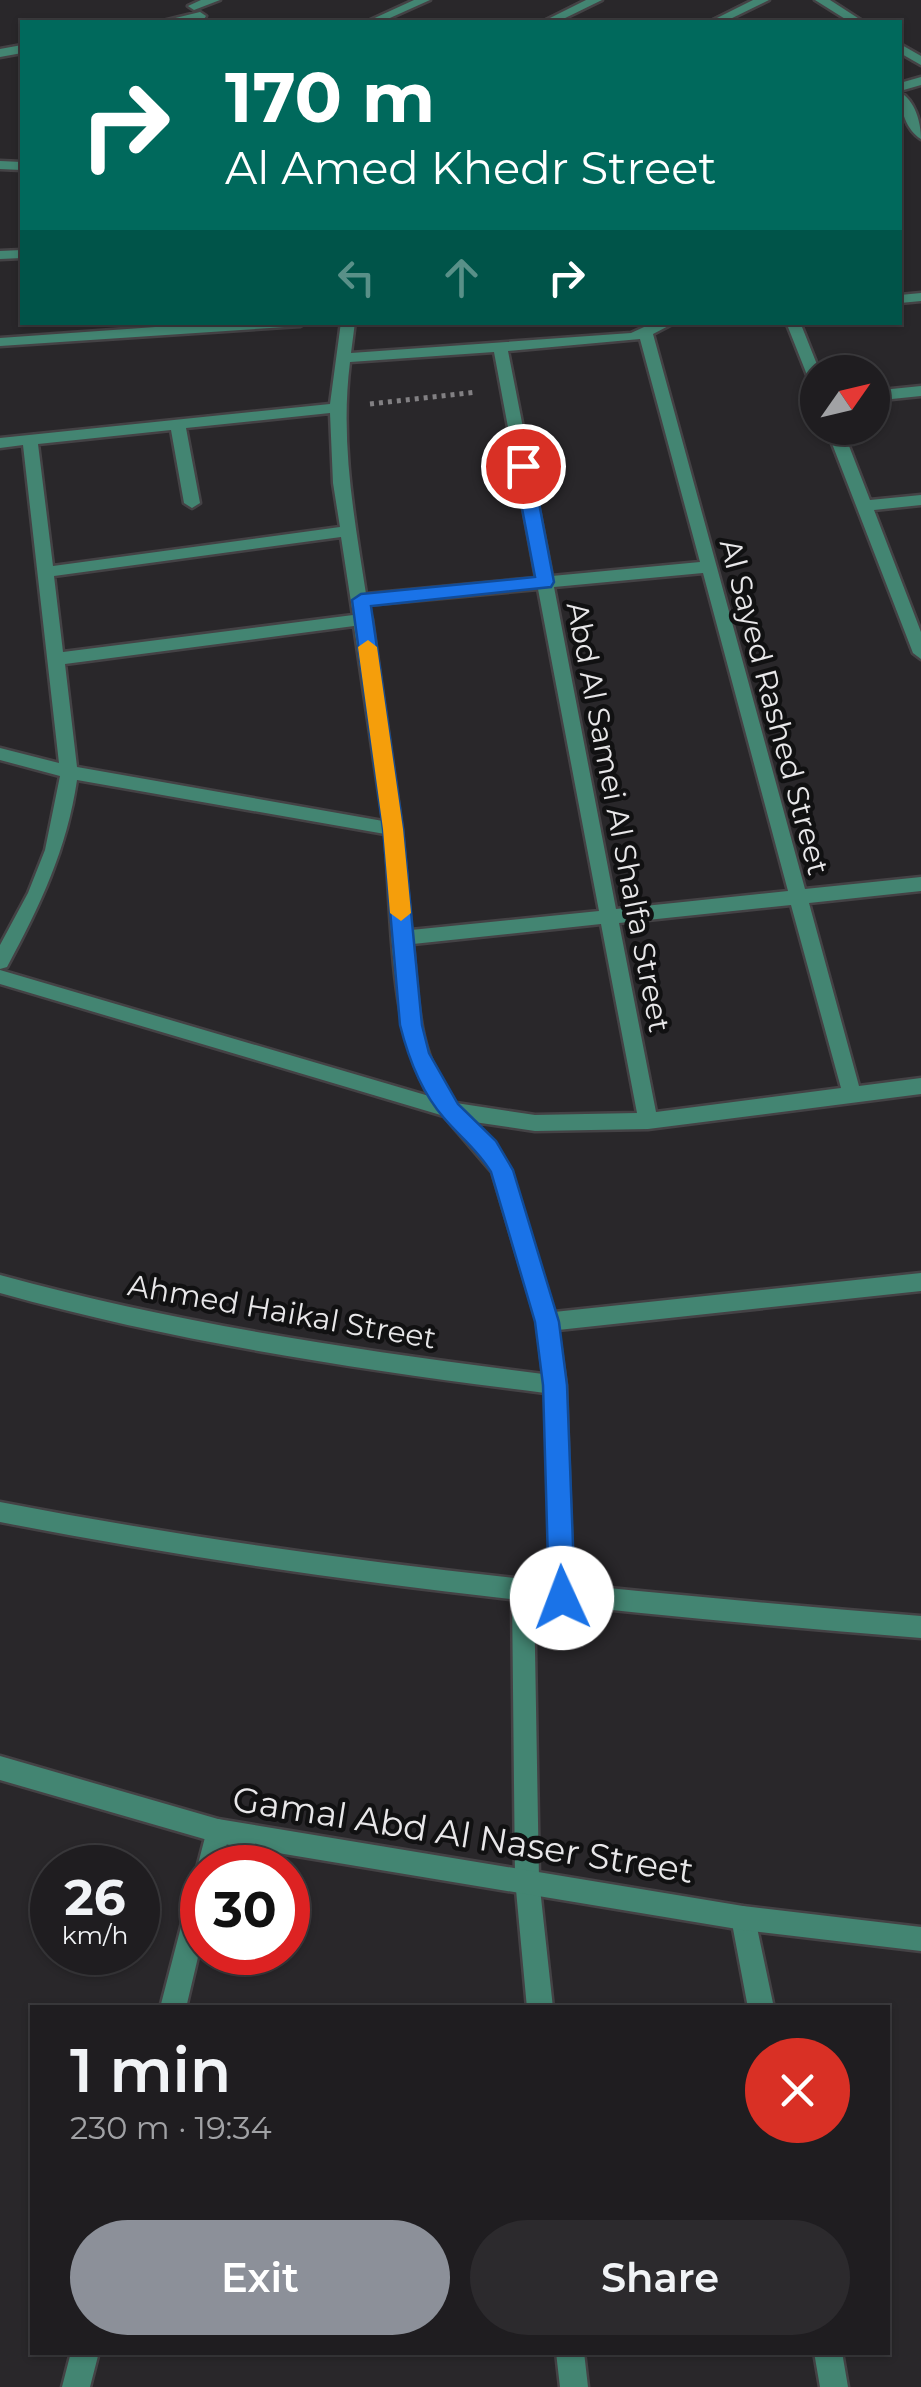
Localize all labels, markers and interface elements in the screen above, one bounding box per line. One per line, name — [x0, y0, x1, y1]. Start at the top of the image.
text: 170 m — [225, 54, 435, 140]
icon: right — [60, 60, 190, 190]
text: Al Amed Khedr Street — [225, 140, 717, 195]
icon: left — [329, 250, 384, 305]
icon: ahead — [434, 250, 489, 305]
icon: right — [539, 250, 594, 305]
north arrow — [800, 355, 890, 445]
map controls — [800, 355, 890, 445]
pin — [481, 424, 566, 509]
icon: arrive — [496, 439, 551, 494]
street label: Al Sayed Rashed Street — [712, 535, 837, 879]
street label: Abd Al Samei Al Shalfa Street — [559, 599, 678, 1035]
street label: Ahmed Haikal Street — [125, 1266, 439, 1357]
position arrow — [510, 1546, 614, 1650]
street label: Gamal Abd Al Naser Street — [230, 1777, 696, 1892]
speed limit sign: 30 — [180, 1845, 310, 1975]
text: 26 — [64, 1867, 126, 1928]
text: km/h — [62, 1920, 128, 1950]
text: 1 min — [70, 2034, 231, 2107]
button: close — [745, 2038, 850, 2143]
text: 230 m · 19:34 — [70, 2108, 272, 2147]
button: Exit — [70, 2220, 450, 2335]
button: Share — [470, 2220, 850, 2335]

